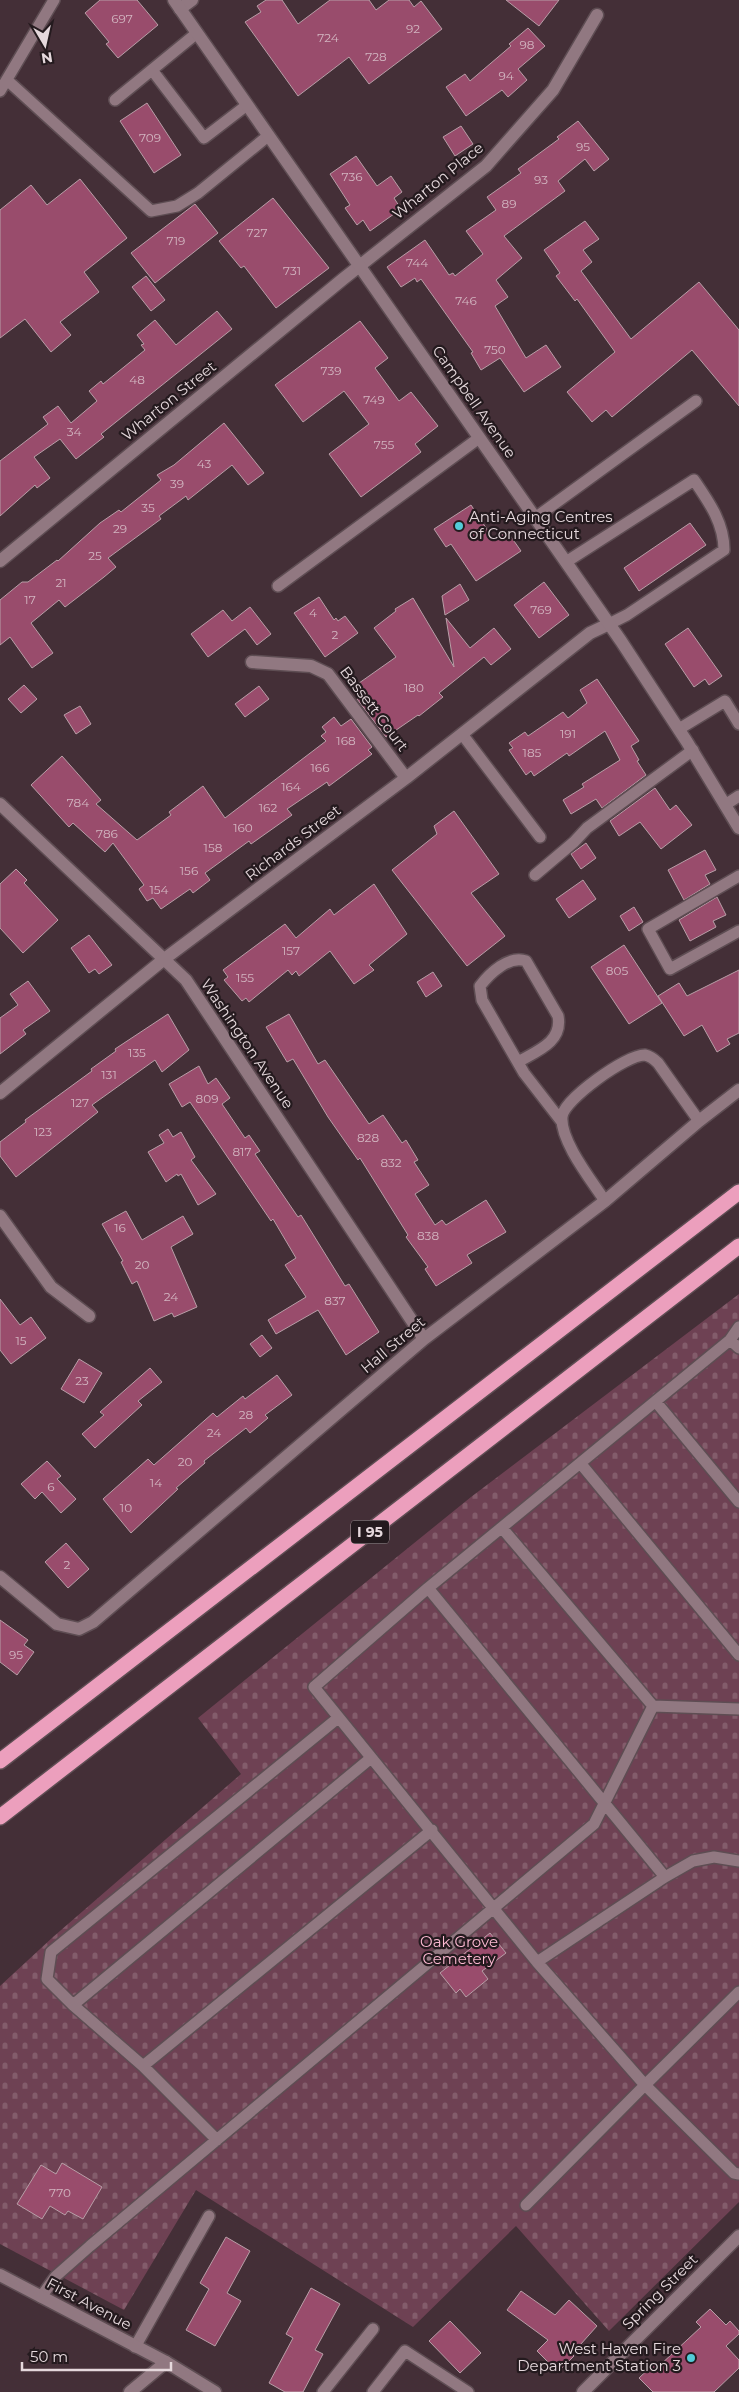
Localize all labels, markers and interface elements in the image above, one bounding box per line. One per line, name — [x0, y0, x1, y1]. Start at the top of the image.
house number: 697 — [111, 11, 133, 26]
north arrow — [20, 20, 70, 70]
house number: 92 — [406, 21, 420, 36]
house number: 724 — [317, 30, 339, 45]
house number: 98 — [520, 37, 535, 52]
text: N — [40, 48, 54, 68]
house number: 728 — [365, 49, 387, 64]
house number: 94 — [498, 68, 514, 83]
house number: 709 — [139, 130, 161, 145]
street label: Wharton Place — [388, 138, 487, 223]
house number: 95 — [576, 139, 590, 154]
house number: 736 — [341, 169, 363, 184]
house number: 93 — [534, 172, 548, 187]
house number: 89 — [502, 196, 516, 211]
house number: 727 — [247, 225, 267, 240]
house number: 719 — [167, 233, 185, 248]
house number: 744 — [406, 255, 428, 270]
house number: 731 — [283, 263, 301, 278]
house number: 746 — [455, 293, 477, 308]
street label: Campbell Avenue — [428, 342, 520, 462]
house number: 750 — [484, 342, 506, 357]
street label: Wharton Street — [118, 357, 220, 445]
house number: 739 — [320, 363, 342, 378]
house number: 48 — [129, 372, 145, 387]
house number: 749 — [363, 392, 385, 407]
house number: 34 — [67, 424, 81, 439]
house number: 755 — [374, 437, 394, 452]
house number: 43 — [197, 456, 211, 471]
house number: 39 — [170, 476, 184, 491]
house number: 35 — [141, 500, 155, 515]
place label: Anti-Aging Centres of Connecticut — [469, 507, 613, 543]
marker: Anti-Aging Centres of Connecticut — [453, 520, 465, 532]
house number: 29 — [113, 521, 127, 536]
house number: 25 — [88, 548, 102, 563]
house number: 21 — [55, 575, 67, 590]
house number: 17 — [24, 592, 36, 607]
house number: 769 — [530, 602, 552, 617]
house number: 4 — [309, 605, 317, 620]
house number: 2 — [332, 627, 339, 642]
street label: Bassett Court — [336, 662, 413, 755]
house number: 180 — [404, 680, 424, 695]
house number: 191 — [560, 726, 576, 741]
house number: 168 — [336, 733, 356, 748]
house number: 185 — [523, 745, 542, 760]
house number: 166 — [311, 760, 329, 775]
house number: 164 — [281, 779, 301, 794]
house number: 784 — [67, 795, 89, 810]
street label: Richards Street — [241, 800, 344, 885]
house number: 162 — [259, 800, 277, 815]
house number: 160 — [233, 820, 253, 835]
house number: 786 — [96, 826, 118, 841]
house number: 158 — [204, 840, 223, 855]
house number: 156 — [180, 863, 198, 878]
house number: 154 — [149, 882, 169, 897]
house number: 157 — [282, 943, 300, 958]
house number: 805 — [606, 963, 628, 978]
house number: 155 — [236, 970, 254, 985]
street label: Washington Avenue — [197, 975, 298, 1112]
house number: 135 — [128, 1045, 146, 1060]
house number: 131 — [101, 1067, 117, 1082]
house number: 809 — [196, 1091, 218, 1106]
house number: 127 — [71, 1095, 89, 1110]
house number: 123 — [34, 1124, 52, 1139]
house number: 828 — [357, 1130, 379, 1145]
house number: 817 — [232, 1144, 252, 1159]
house number: 832 — [380, 1155, 402, 1170]
house number: 16 — [114, 1220, 126, 1235]
house number: 838 — [417, 1228, 439, 1243]
house number: 20 — [135, 1257, 149, 1272]
house number: 24 — [164, 1289, 178, 1304]
house number: 837 — [324, 1293, 346, 1308]
street label: Hall Street — [357, 1312, 429, 1377]
house number: 15 — [15, 1333, 27, 1348]
house number: 23 — [75, 1373, 89, 1388]
house number: 28 — [239, 1407, 254, 1422]
house number: 24 — [207, 1425, 221, 1440]
house number: 20 — [178, 1454, 192, 1469]
house number: 14 — [150, 1475, 162, 1490]
house number: 6 — [47, 1479, 55, 1494]
house number: 10 — [120, 1500, 132, 1515]
road number: I 95 — [351, 1520, 389, 1544]
house number: 2 — [64, 1557, 71, 1572]
house number: 95 — [9, 1647, 23, 1662]
park label: Oak Grove Cemetery — [420, 1932, 498, 1968]
house number: 770 — [49, 2185, 71, 2200]
street label: Spring Street — [618, 2250, 701, 2333]
street label: First Avenue — [44, 2273, 135, 2334]
place label: West Haven Fire Department Station 3 — [517, 2339, 681, 2375]
scale bar — [22, 2340, 171, 2372]
text: 50 m — [30, 2347, 68, 2366]
marker: West Haven Fire Department Station 3 — [685, 2352, 697, 2364]

